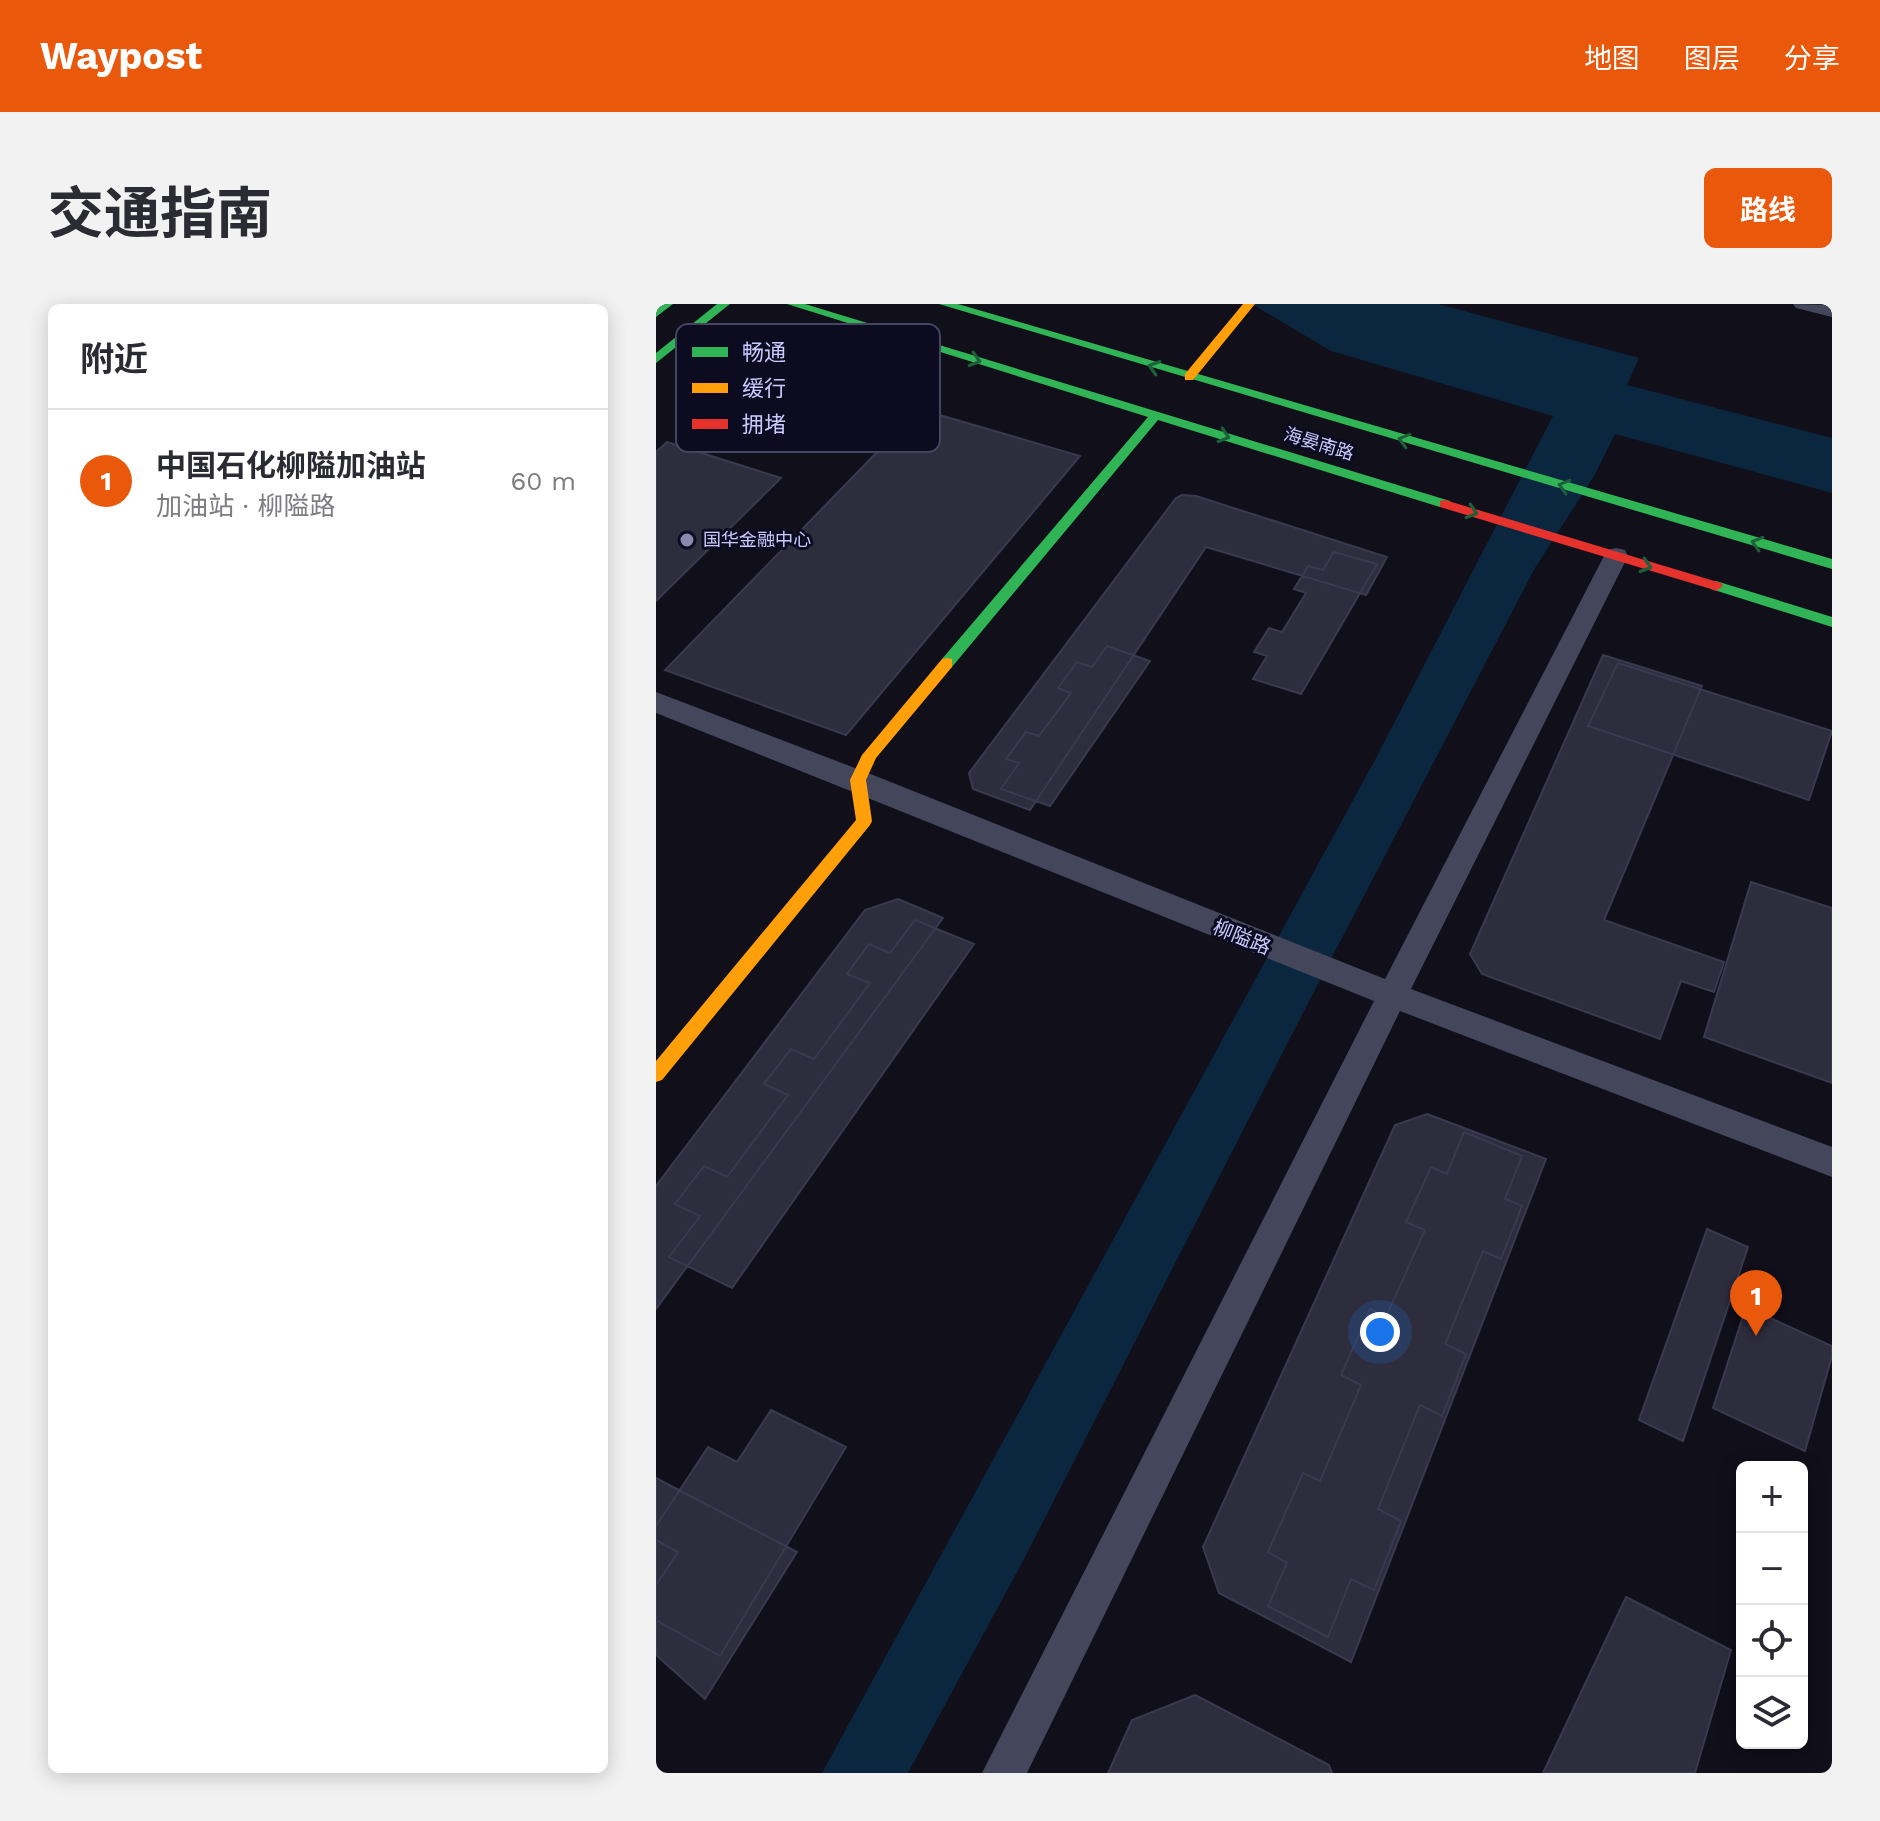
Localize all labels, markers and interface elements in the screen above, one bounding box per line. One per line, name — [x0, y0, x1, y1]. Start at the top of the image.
text: Waypost — [40, 34, 202, 78]
text: 地图 — [1584, 42, 1640, 75]
text: 图层 — [1684, 42, 1740, 75]
text: 分享 — [1784, 42, 1840, 75]
button: 路线 — [1704, 168, 1832, 248]
text: 交通指南 — [48, 181, 272, 247]
legend — [676, 324, 940, 452]
text: 附近 — [80, 339, 148, 379]
text: 畅通 — [742, 340, 786, 365]
one-way arrow — [968, 351, 981, 367]
one-way arrow — [1148, 360, 1162, 376]
text: 缓行 — [742, 376, 786, 401]
text: 拥堵 — [742, 412, 786, 437]
street label: 海晏南路 — [1282, 423, 1357, 464]
one-way arrow — [1216, 427, 1230, 443]
one-way arrow — [1397, 432, 1411, 449]
text: 中国石化柳隘加油站 — [156, 448, 426, 483]
text: 1 — [100, 466, 112, 496]
text: 60 m — [510, 466, 576, 496]
one-way arrow — [1558, 479, 1572, 495]
text: 加油站 · 柳隘路 — [156, 491, 336, 521]
one-way arrow — [1465, 503, 1479, 519]
place label: 国华金融中心 — [703, 529, 811, 550]
marker: 国华金融中心 — [678, 531, 696, 549]
one-way arrow — [1751, 535, 1765, 552]
one-way arrow — [1639, 556, 1653, 572]
street label: 柳隘路 — [1210, 915, 1274, 959]
pin: 1 — [1730, 1270, 1782, 1336]
your location — [1360, 1312, 1400, 1352]
map controls — [1736, 1461, 1808, 1749]
button: + — [1736, 1461, 1808, 1533]
button: − — [1736, 1533, 1808, 1605]
button: locate — [1736, 1605, 1808, 1677]
button: layers — [1736, 1677, 1808, 1749]

